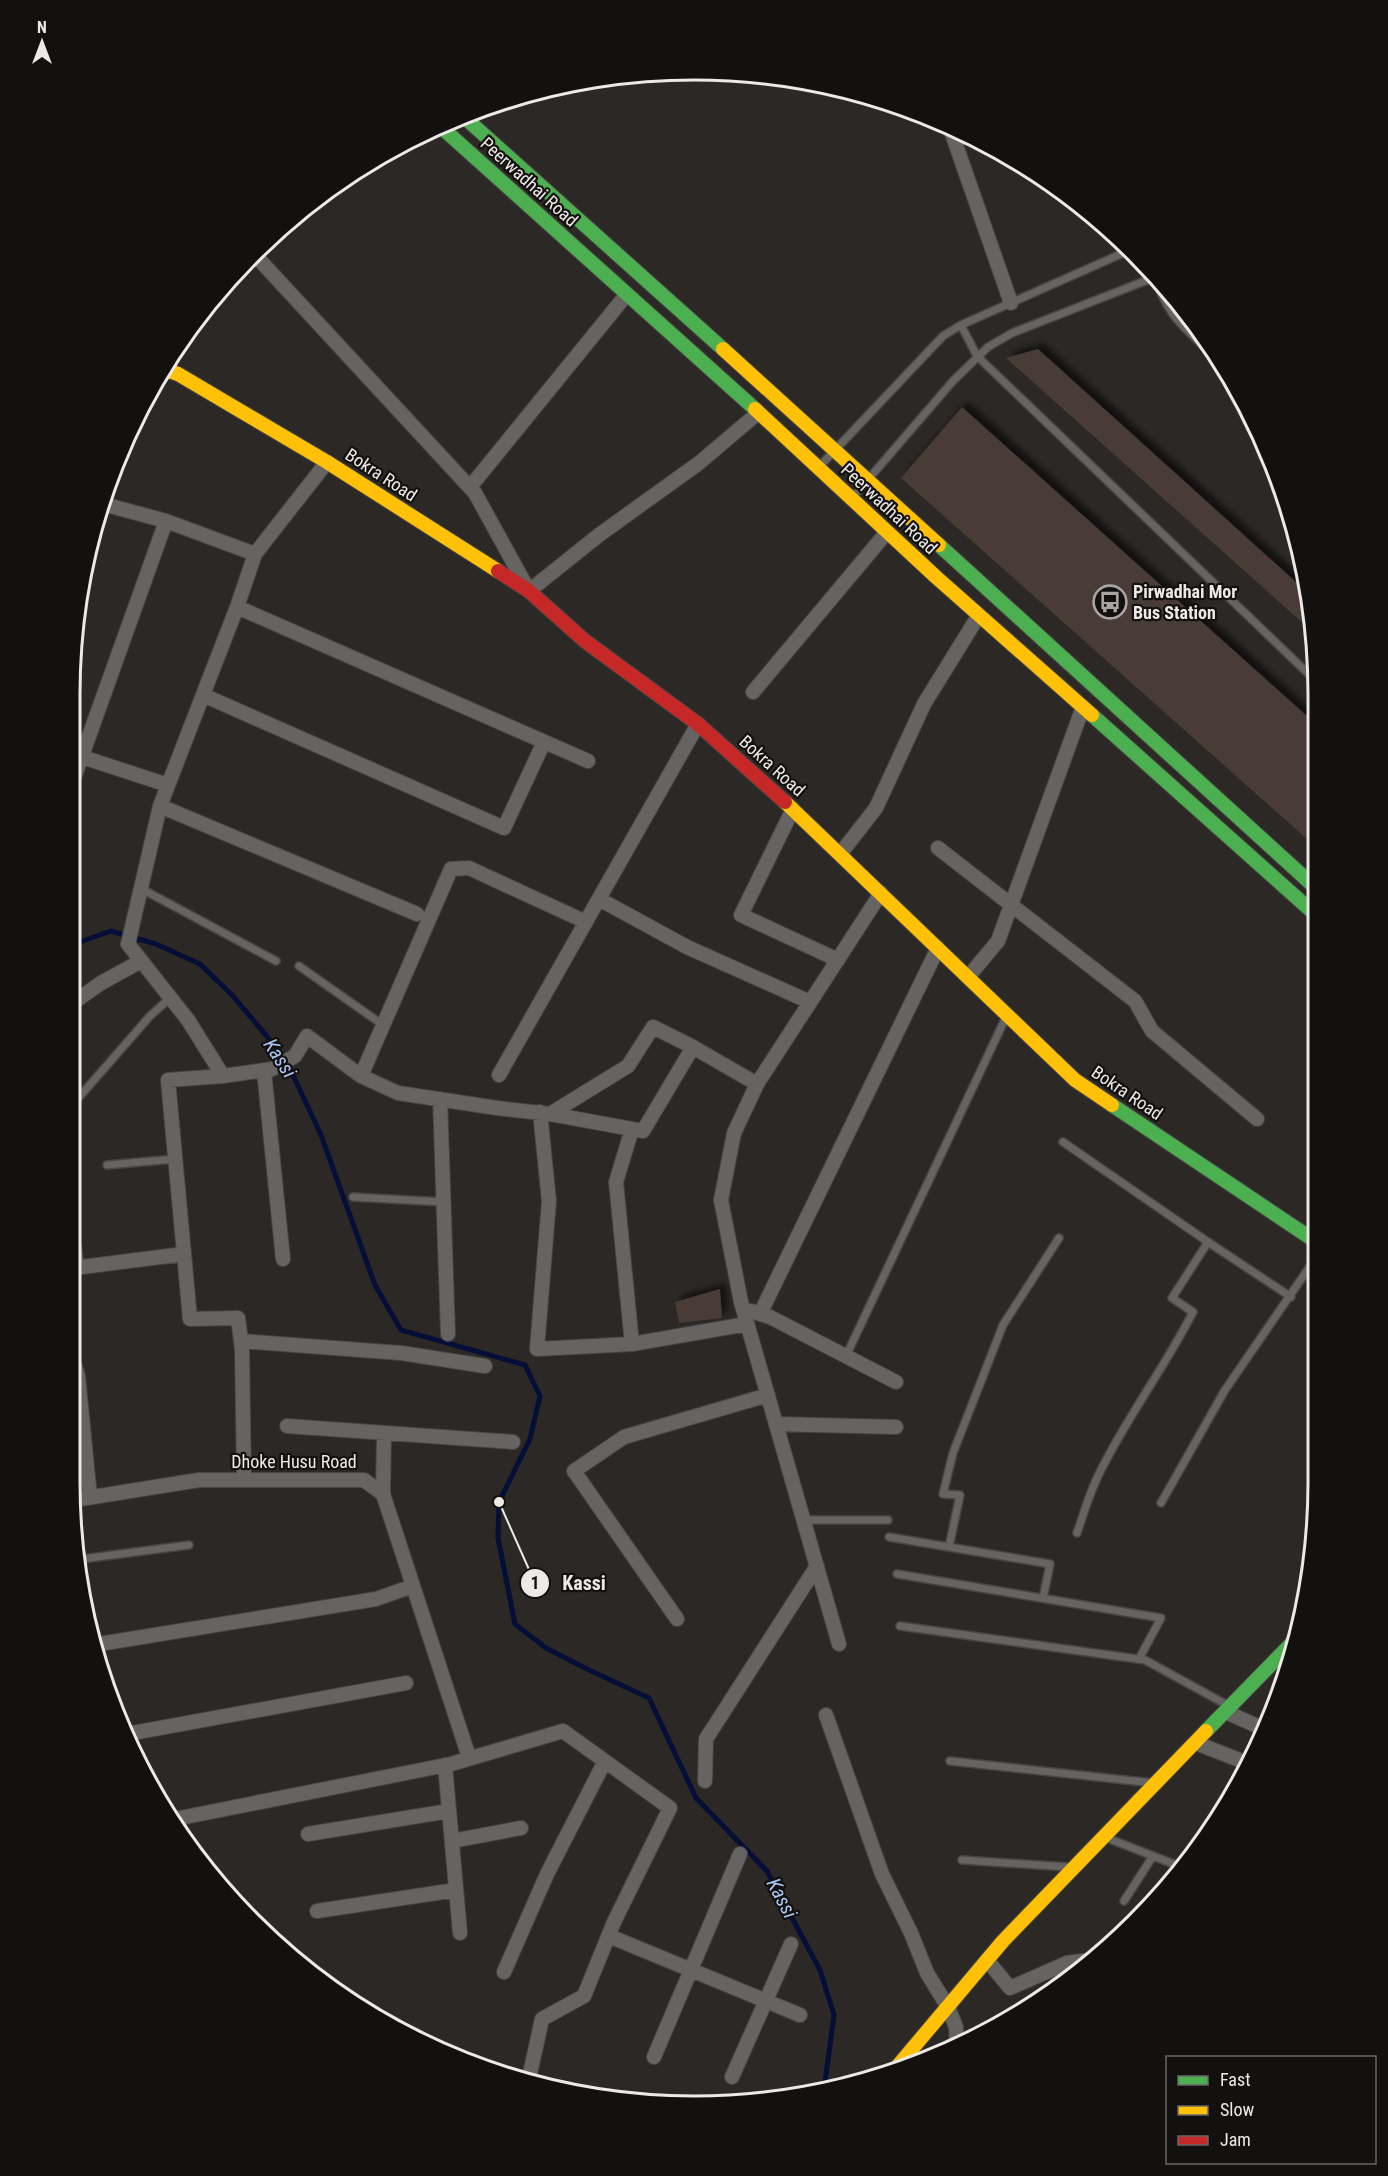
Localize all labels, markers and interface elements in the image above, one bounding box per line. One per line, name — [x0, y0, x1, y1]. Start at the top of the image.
north arrow — [12, 12, 72, 72]
text: N — [37, 18, 47, 37]
street label: Peerwadhai Road — [476, 133, 582, 231]
street label: Bokra Road — [342, 444, 421, 505]
street label: Peerwadhai Road — [837, 459, 942, 558]
place label: Pirwadhai Mor Bus Station — [1133, 581, 1237, 623]
bus stop icon: Pirwadhai Mor Bus Station — [1092, 584, 1128, 620]
street label: Bokra Road — [735, 731, 809, 801]
water label: Kassi — [258, 1034, 302, 1083]
street label: Bokra Road — [1088, 1061, 1167, 1124]
street label: Dhoke Husu Road — [231, 1451, 357, 1472]
callout: Kassi — [520, 1564, 618, 1602]
text: Kassi — [562, 1571, 606, 1595]
text: 1 — [530, 1572, 540, 1593]
water label: Kassi — [762, 1874, 803, 1923]
legend — [1166, 2056, 1376, 2164]
text: Fast — [1220, 2069, 1251, 2090]
text: Slow — [1220, 2099, 1255, 2120]
text: Jam — [1220, 2129, 1251, 2150]

